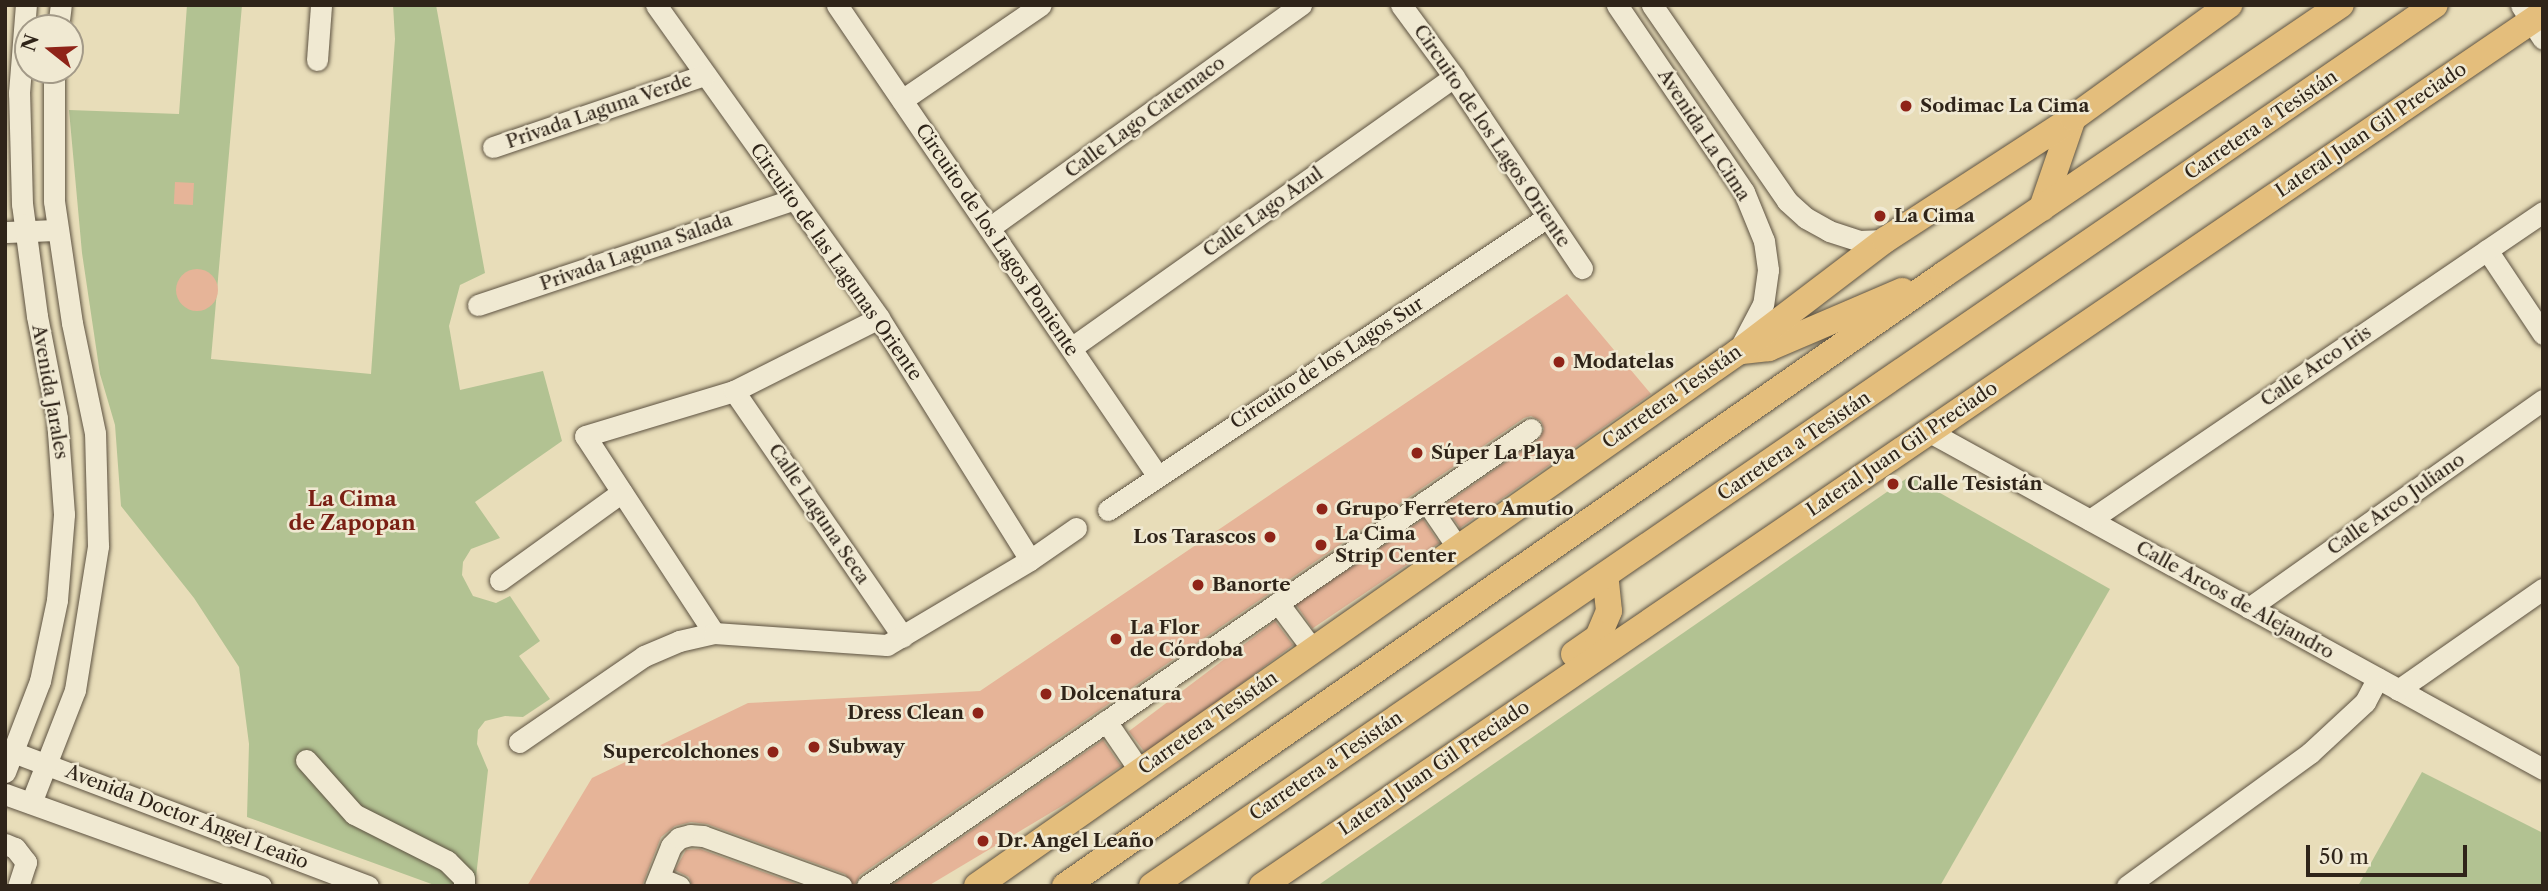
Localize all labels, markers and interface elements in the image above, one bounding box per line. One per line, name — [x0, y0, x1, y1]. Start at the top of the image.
north arrow — [14, 14, 84, 84]
street label: Circuito de los Lagos Oriente — [1409, 20, 1575, 252]
text: N — [17, 32, 44, 54]
street label: Calle Lago Catemaco — [1061, 51, 1229, 183]
street label: Lateral Juan Gil Preciado — [2271, 58, 2471, 202]
street label: Avenida La Cima — [1653, 65, 1755, 205]
street label: Carretera a Tesistán — [2180, 65, 2342, 185]
street label: Privada Laguna Verde — [502, 68, 696, 154]
place label: Sodimac La Cima — [1920, 95, 2090, 117]
marker: Sodimac La Cima — [1898, 98, 1914, 114]
street label: Circuito de los Lagos Poniente — [910, 119, 1084, 361]
street label: Circuito de las Lagunas Oriente — [745, 139, 927, 385]
street label: Calle Lago Azul — [1198, 162, 1328, 262]
place label: La Cima — [1894, 205, 1975, 227]
street label: Privada Laguna Salada — [537, 208, 735, 296]
marker: La Cima — [1872, 208, 1888, 224]
street label: Circuito de los Lagos Sur — [1226, 292, 1428, 434]
street label: Calle Arco Iris — [2256, 320, 2376, 412]
street label: Avenida Jarales — [27, 323, 73, 461]
street label: Carretera Tesistán — [1598, 340, 1746, 454]
place label: Modatelas — [1573, 351, 1674, 373]
marker: Modatelas — [1551, 354, 1567, 370]
street label: Lateral Juan Gil Preciado — [1802, 377, 2002, 521]
street label: Carretera a Tesistán — [1713, 386, 1875, 506]
street label: Calle Laguna Seca — [763, 439, 875, 589]
place label: Súper La Playa — [1431, 442, 1575, 464]
marker: Súper La Playa — [1409, 445, 1425, 461]
street label: Calle Arco Juliano — [2323, 448, 2469, 560]
place label: Calle Tesistán — [1907, 473, 2043, 495]
marker: Calle Tesistán — [1885, 476, 1901, 492]
district label: La Cima de Zapopan — [288, 486, 416, 536]
place label: Grupo Ferretero Amutio — [1336, 498, 1574, 520]
marker: Grupo Ferretero Amutio — [1314, 501, 1330, 517]
place label: La Cima Strip Center — [1335, 523, 1456, 567]
place label: Los Tarascos — [1133, 526, 1256, 548]
marker: Los Tarascos — [1262, 529, 1278, 545]
street label: Calle Arcos de Alejandro — [2131, 536, 2339, 664]
marker: La Cima Strip Center — [1313, 537, 1329, 553]
place label: Banorte — [1212, 574, 1291, 596]
marker: Banorte — [1190, 577, 1206, 593]
place label: La Flor de Córdoba — [1130, 617, 1243, 661]
marker: La Flor de Córdoba — [1108, 631, 1124, 647]
street label: Carretera Tesistán — [1134, 666, 1282, 780]
place label: Dolcenatura — [1060, 683, 1181, 705]
marker: Dolcenatura — [1038, 686, 1054, 702]
street label: Lateral Juan Gil Preciado — [1334, 696, 1534, 840]
place label: Dress Clean — [847, 702, 964, 724]
marker: Dress Clean — [970, 705, 986, 721]
street label: Carretera a Tesistán — [1245, 706, 1407, 826]
place label: Subway — [828, 736, 905, 758]
marker: Subway — [806, 739, 822, 755]
place label: Supercolchones — [603, 741, 759, 763]
marker: Supercolchones — [765, 744, 781, 760]
street label: Avenida Doctor Ángel Leaño — [62, 760, 312, 874]
place label: Dr. Angel Leaño — [997, 830, 1154, 852]
scale bar — [2310, 832, 2471, 876]
marker: Dr. Angel Leaño — [975, 833, 991, 849]
text: 50 m — [2319, 844, 2369, 869]

